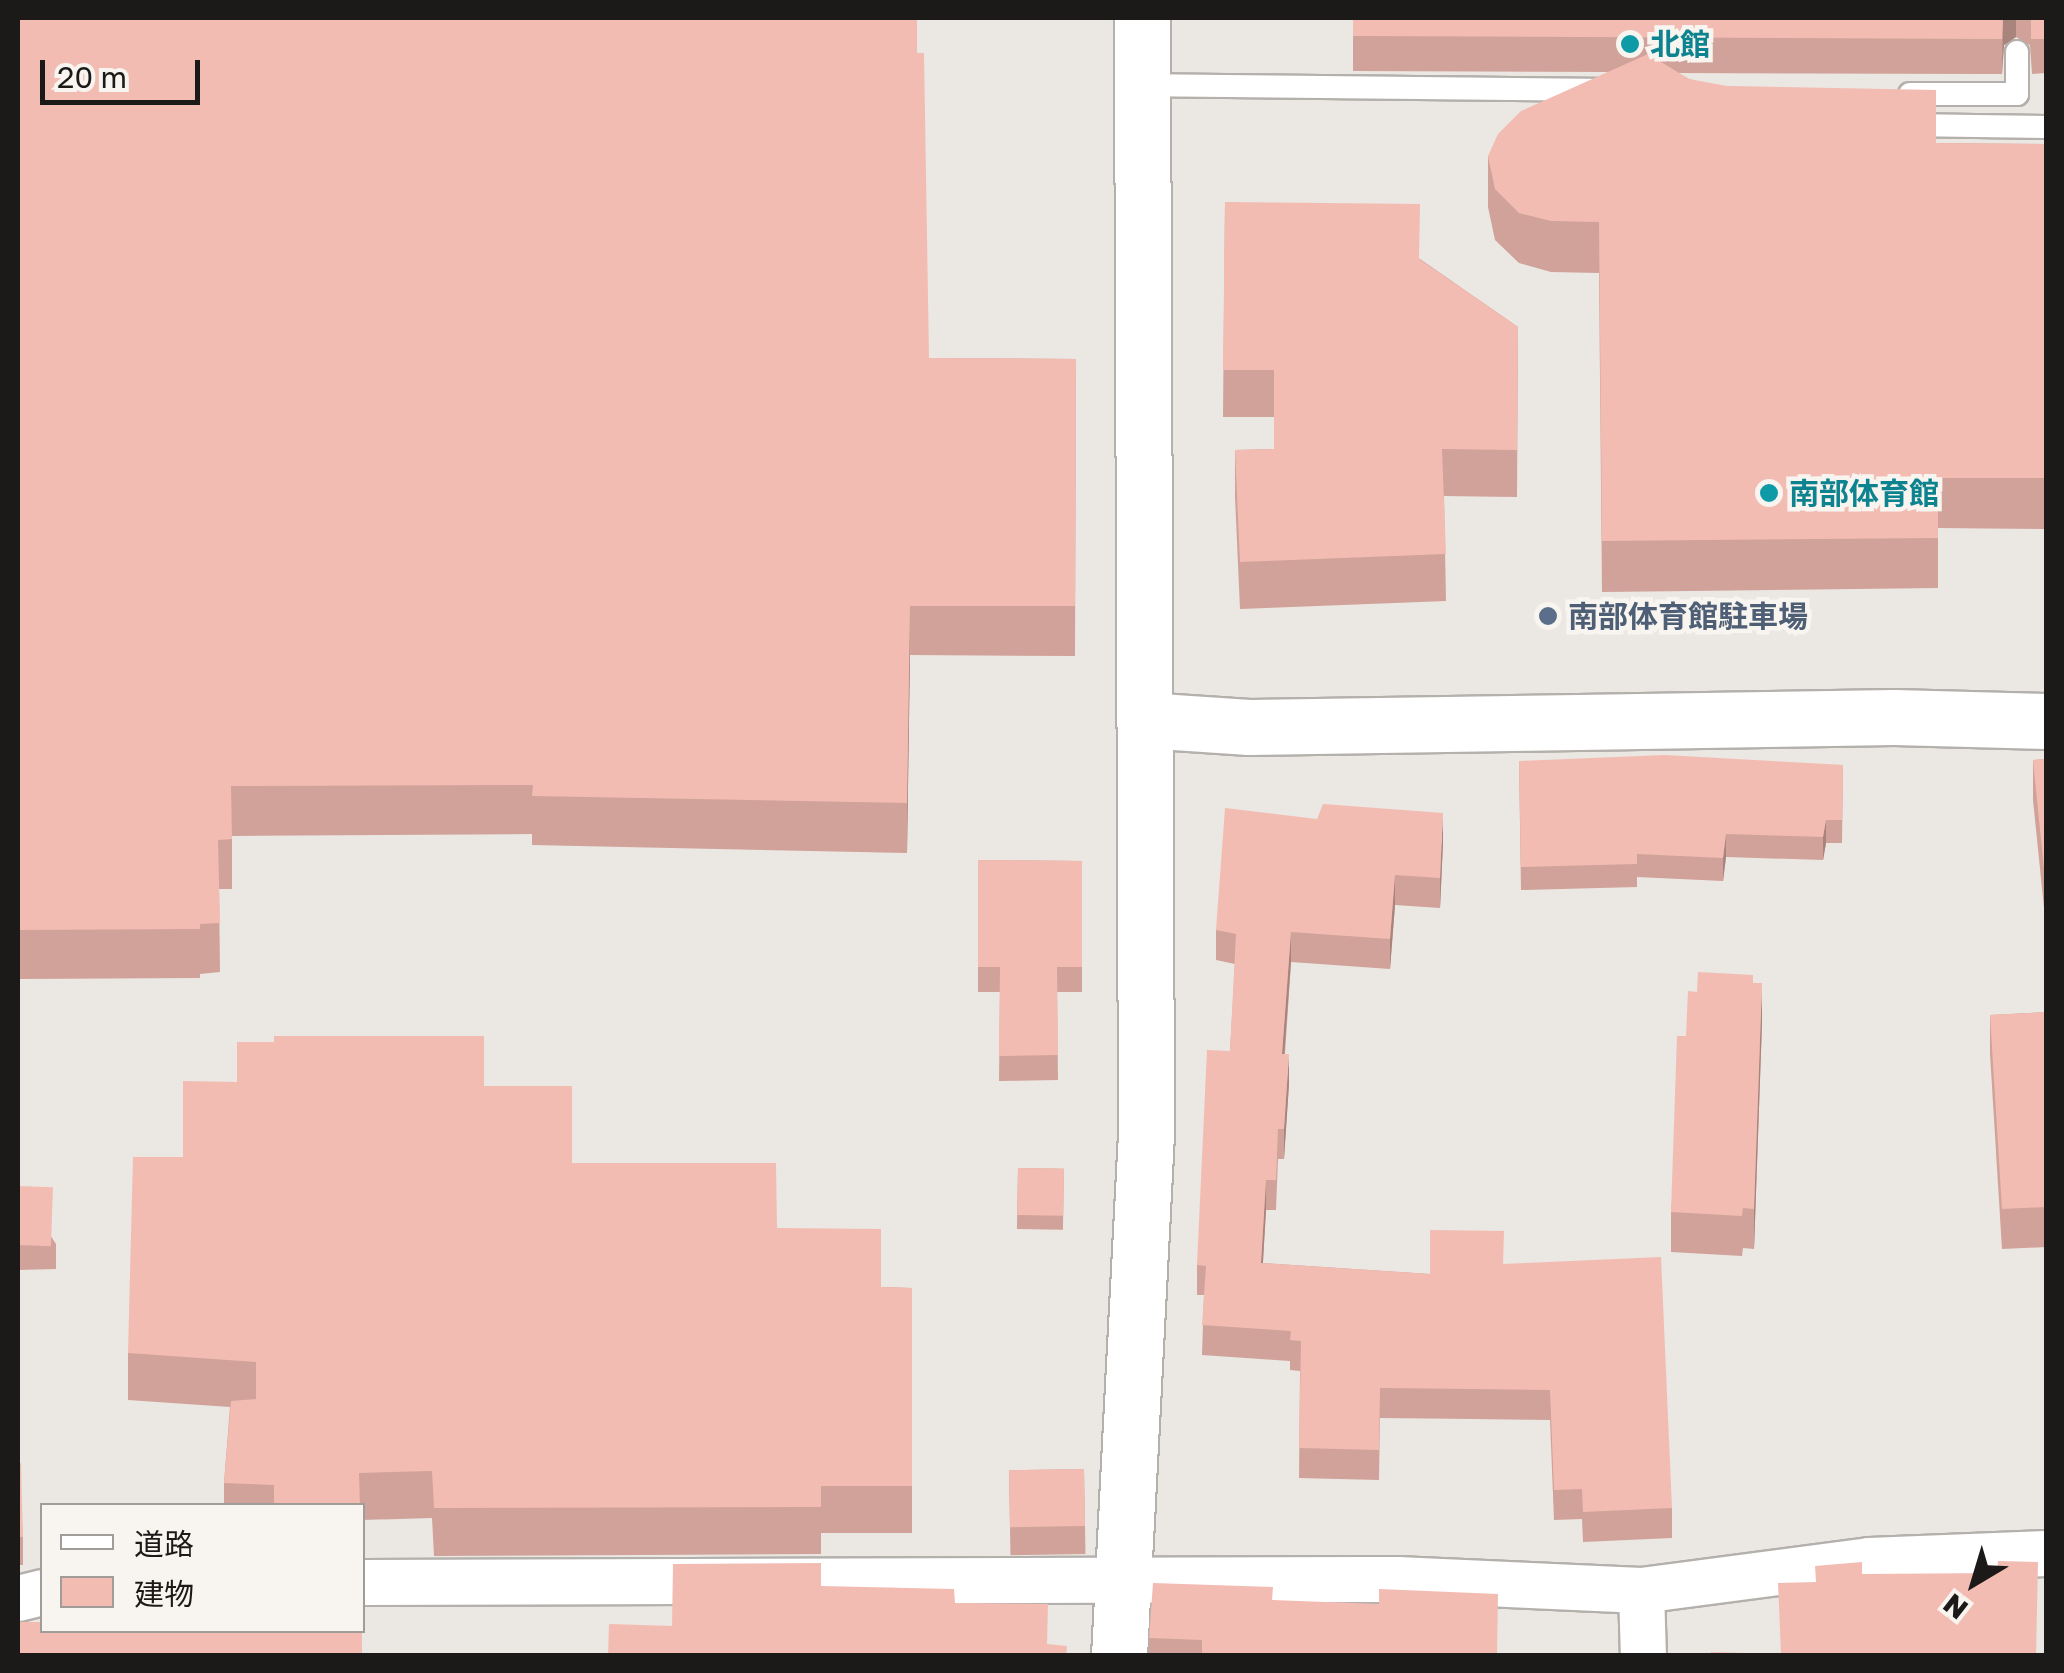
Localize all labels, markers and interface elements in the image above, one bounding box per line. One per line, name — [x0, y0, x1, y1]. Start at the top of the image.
place label: 北館 — [1650, 26, 1710, 62]
marker: 北館 — [1619, 33, 1641, 55]
scale bar — [45, 40, 205, 102]
text: 20 m — [57, 59, 127, 95]
place label: 南部体育館 — [1789, 475, 1939, 511]
marker: 南部体育館 — [1758, 482, 1780, 504]
place label: 南部体育館駐車場 — [1568, 598, 1808, 634]
marker: 南部体育館駐車場 — [1537, 605, 1559, 627]
legend — [40, 1503, 365, 1633]
text: 道路 — [134, 1526, 194, 1562]
north arrow — [1924, 1533, 2024, 1633]
text: 建物 — [134, 1576, 194, 1612]
text: N — [1937, 1587, 1974, 1627]

